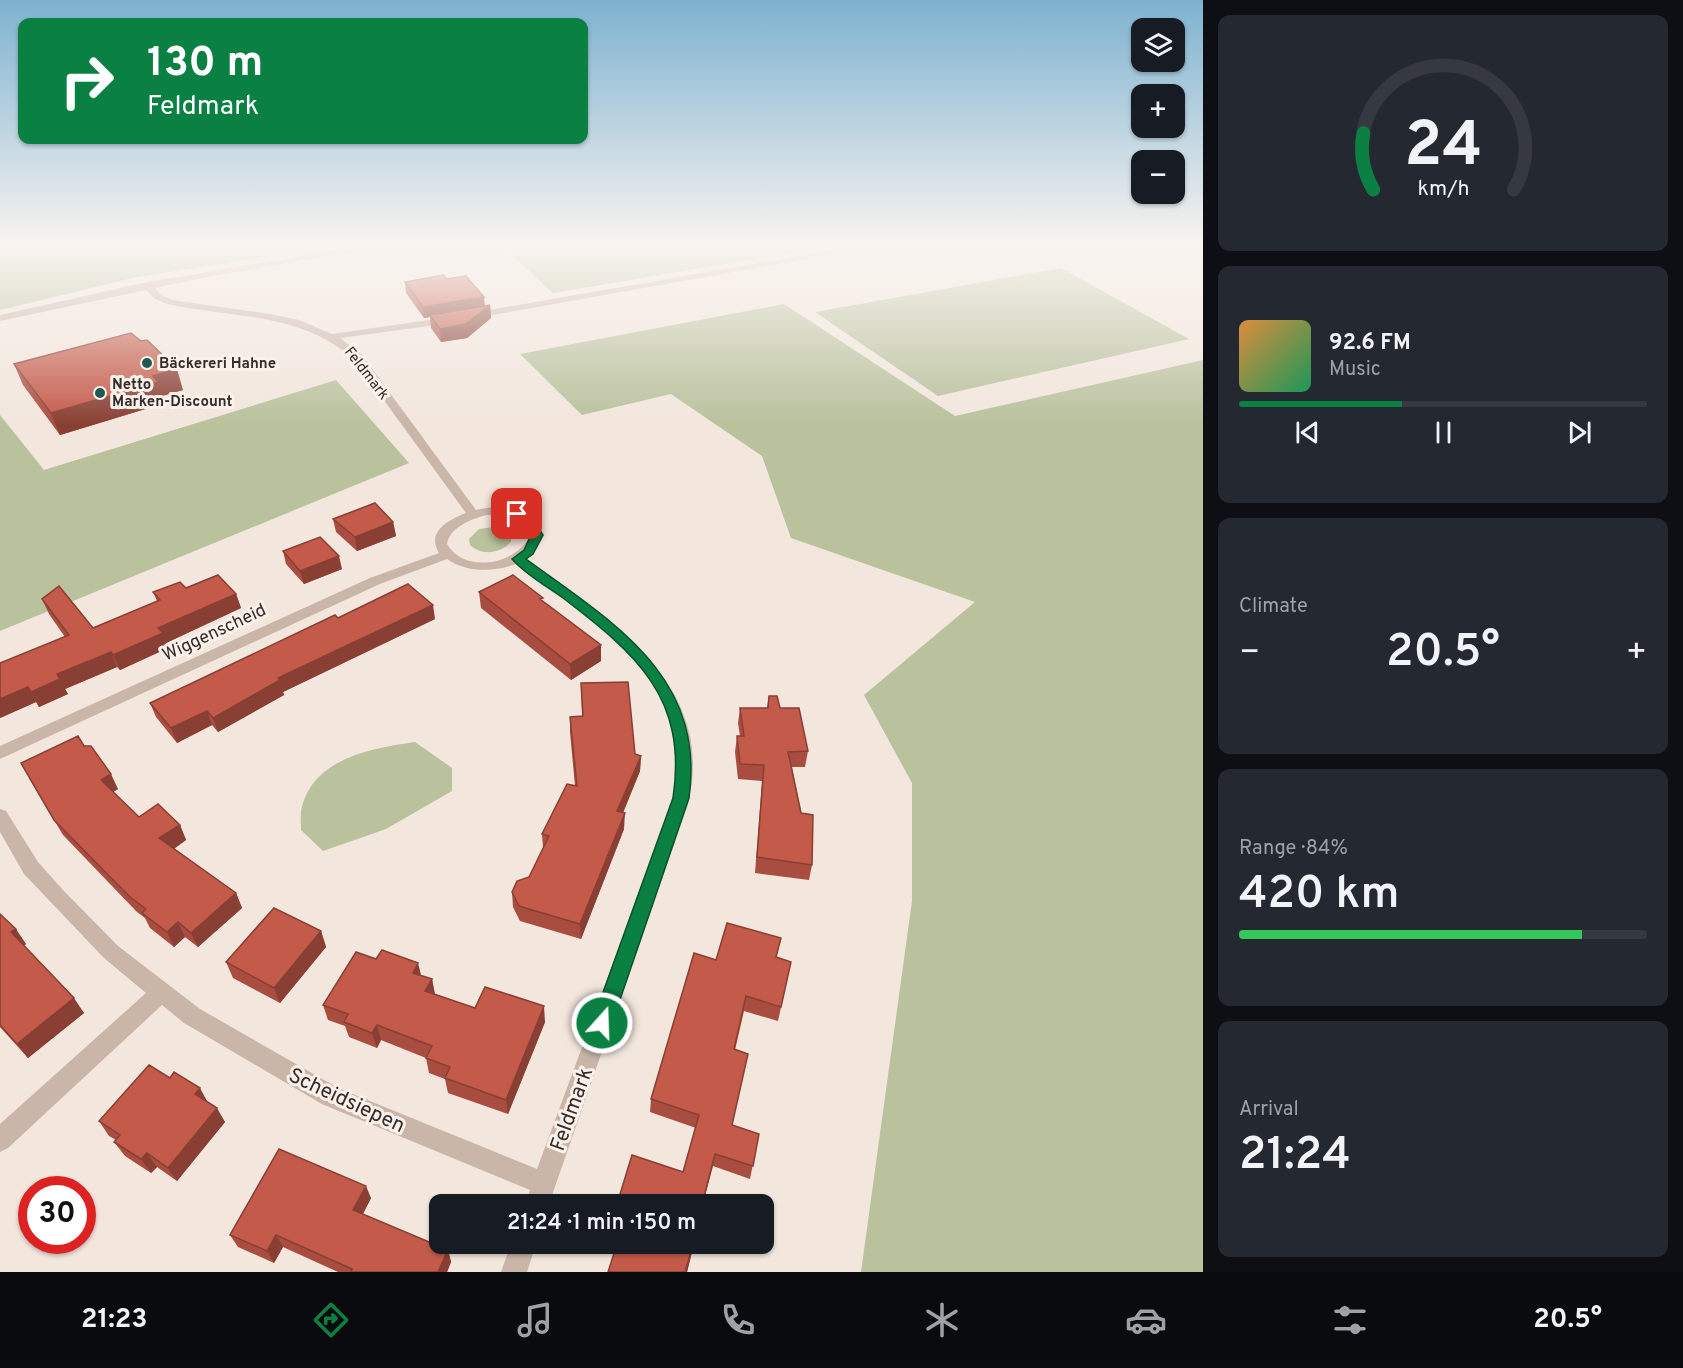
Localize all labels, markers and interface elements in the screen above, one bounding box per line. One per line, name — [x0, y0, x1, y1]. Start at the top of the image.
map controls — [1131, 18, 1185, 204]
button: layers — [1131, 18, 1185, 72]
text: 130 m — [147, 38, 263, 91]
icon: right — [48, 42, 126, 120]
button: + — [1131, 84, 1185, 138]
text: Feldmark — [147, 90, 259, 124]
text: 24 — [1404, 109, 1482, 188]
button: − — [1131, 150, 1185, 204]
text: km/h — [1417, 177, 1469, 204]
text: 92.6 FM — [1329, 330, 1411, 357]
street label: Feldmark — [339, 344, 392, 404]
place label: Bäckereri Hahne — [159, 355, 276, 374]
marker: Bäckereri Hahne — [140, 356, 154, 370]
text: Music — [1329, 357, 1381, 383]
place label: Netto Marken-Discount — [112, 376, 232, 412]
marker: Netto Marken-Discount — [93, 386, 107, 400]
icon: previous — [1291, 416, 1324, 449]
icon: pause — [1427, 416, 1460, 449]
icon: next — [1563, 416, 1596, 449]
pin — [491, 488, 542, 539]
icon: arrive — [500, 497, 533, 530]
text: Climate — [1239, 594, 1308, 620]
street label: Wiggenscheid — [159, 599, 270, 667]
text: 20.5° — [1386, 625, 1500, 682]
text: − — [1239, 633, 1260, 675]
text: + — [1626, 633, 1647, 675]
text: Range · 84% — [1239, 836, 1348, 862]
text: 420 km — [1239, 867, 1399, 924]
position arrow — [570, 991, 634, 1055]
street label: Scheidsiepen — [284, 1063, 409, 1140]
street label: Feldmark — [545, 1064, 600, 1155]
text: Arrival — [1239, 1097, 1299, 1123]
text: 21:24 — [1239, 1128, 1351, 1185]
speed limit sign: 30 — [18, 1176, 96, 1254]
text: 21:24 · 1 min · 150 m — [507, 1210, 696, 1237]
icon: directions — [310, 1299, 352, 1341]
icon: music — [514, 1299, 556, 1341]
icon: phone — [717, 1299, 759, 1341]
icon: climate — [921, 1299, 963, 1341]
icon: car — [1125, 1299, 1167, 1341]
icon: filters — [1329, 1299, 1371, 1341]
text: 21:23 — [81, 1303, 148, 1337]
text: 20.5° — [1533, 1303, 1602, 1337]

